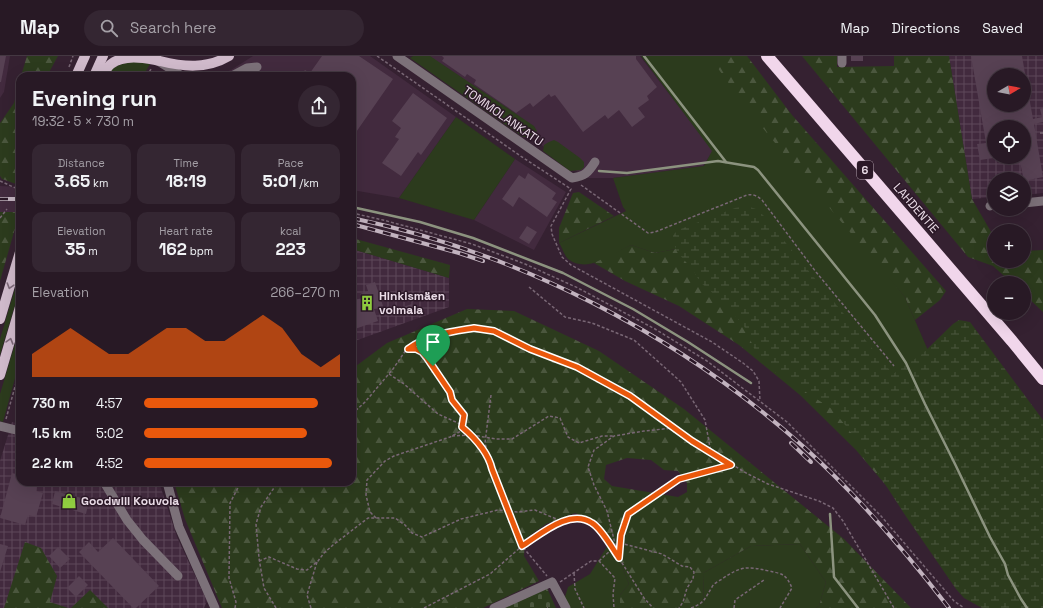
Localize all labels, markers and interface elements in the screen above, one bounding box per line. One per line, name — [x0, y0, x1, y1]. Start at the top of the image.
search box — [84, 10, 364, 46]
text: Map — [20, 15, 60, 40]
icon: search — [98, 17, 120, 39]
text: Search here — [130, 18, 216, 37]
text: Map — [840, 19, 870, 37]
text: Directions — [892, 19, 960, 37]
text: Saved — [982, 19, 1023, 37]
north arrow — [987, 68, 1031, 112]
map controls — [987, 68, 1031, 320]
street label: TOMMOLANKATU — [460, 82, 546, 150]
text: Evening run — [32, 84, 157, 112]
button: share — [298, 85, 340, 127]
text: 19:32 · 5 × 730 m — [32, 113, 134, 130]
button: locate — [987, 120, 1031, 164]
text: Distance — [58, 156, 105, 170]
text: Time — [173, 156, 199, 170]
text: Pace — [278, 156, 304, 170]
road number: 6 — [857, 161, 873, 179]
text: 3.65 — [54, 170, 90, 192]
text: 18:19 — [165, 170, 207, 192]
text: 5:01 — [263, 170, 297, 192]
button: layers — [987, 172, 1031, 216]
text: km — [90, 176, 108, 190]
text: /km — [297, 176, 319, 190]
street label: LAHDENTIE — [890, 180, 942, 237]
text: Elevation — [57, 224, 105, 238]
text: Heart rate — [159, 224, 213, 238]
text: kcal — [280, 224, 301, 238]
button: + — [987, 224, 1031, 268]
text: 35 — [65, 238, 85, 260]
text: 162 — [159, 238, 187, 260]
text: 223 — [275, 238, 306, 260]
text: m — [85, 244, 98, 258]
text: bpm — [187, 244, 213, 258]
button: − — [987, 276, 1031, 320]
one-way arrow — [6, 282, 15, 289]
text: Elevation — [32, 284, 89, 301]
text: 266–270 m — [271, 284, 340, 301]
place label: Hinkismäen voimala — [379, 288, 445, 318]
building icon: Hinkismäen voimala — [358, 294, 376, 312]
pin — [416, 325, 450, 366]
icon: arrive — [422, 331, 444, 353]
one-way arrow — [5, 337, 14, 344]
text: 730 m — [32, 395, 70, 412]
text: 4:57 — [96, 395, 122, 412]
text: 1.5 km — [32, 425, 71, 442]
text: 5:02 — [96, 425, 123, 442]
text: 2.2 km — [32, 455, 73, 472]
text: 4:52 — [96, 455, 123, 472]
shop icon: Goodwill Kouvola — [60, 492, 78, 510]
place label: Goodwill Kouvola — [81, 493, 179, 509]

